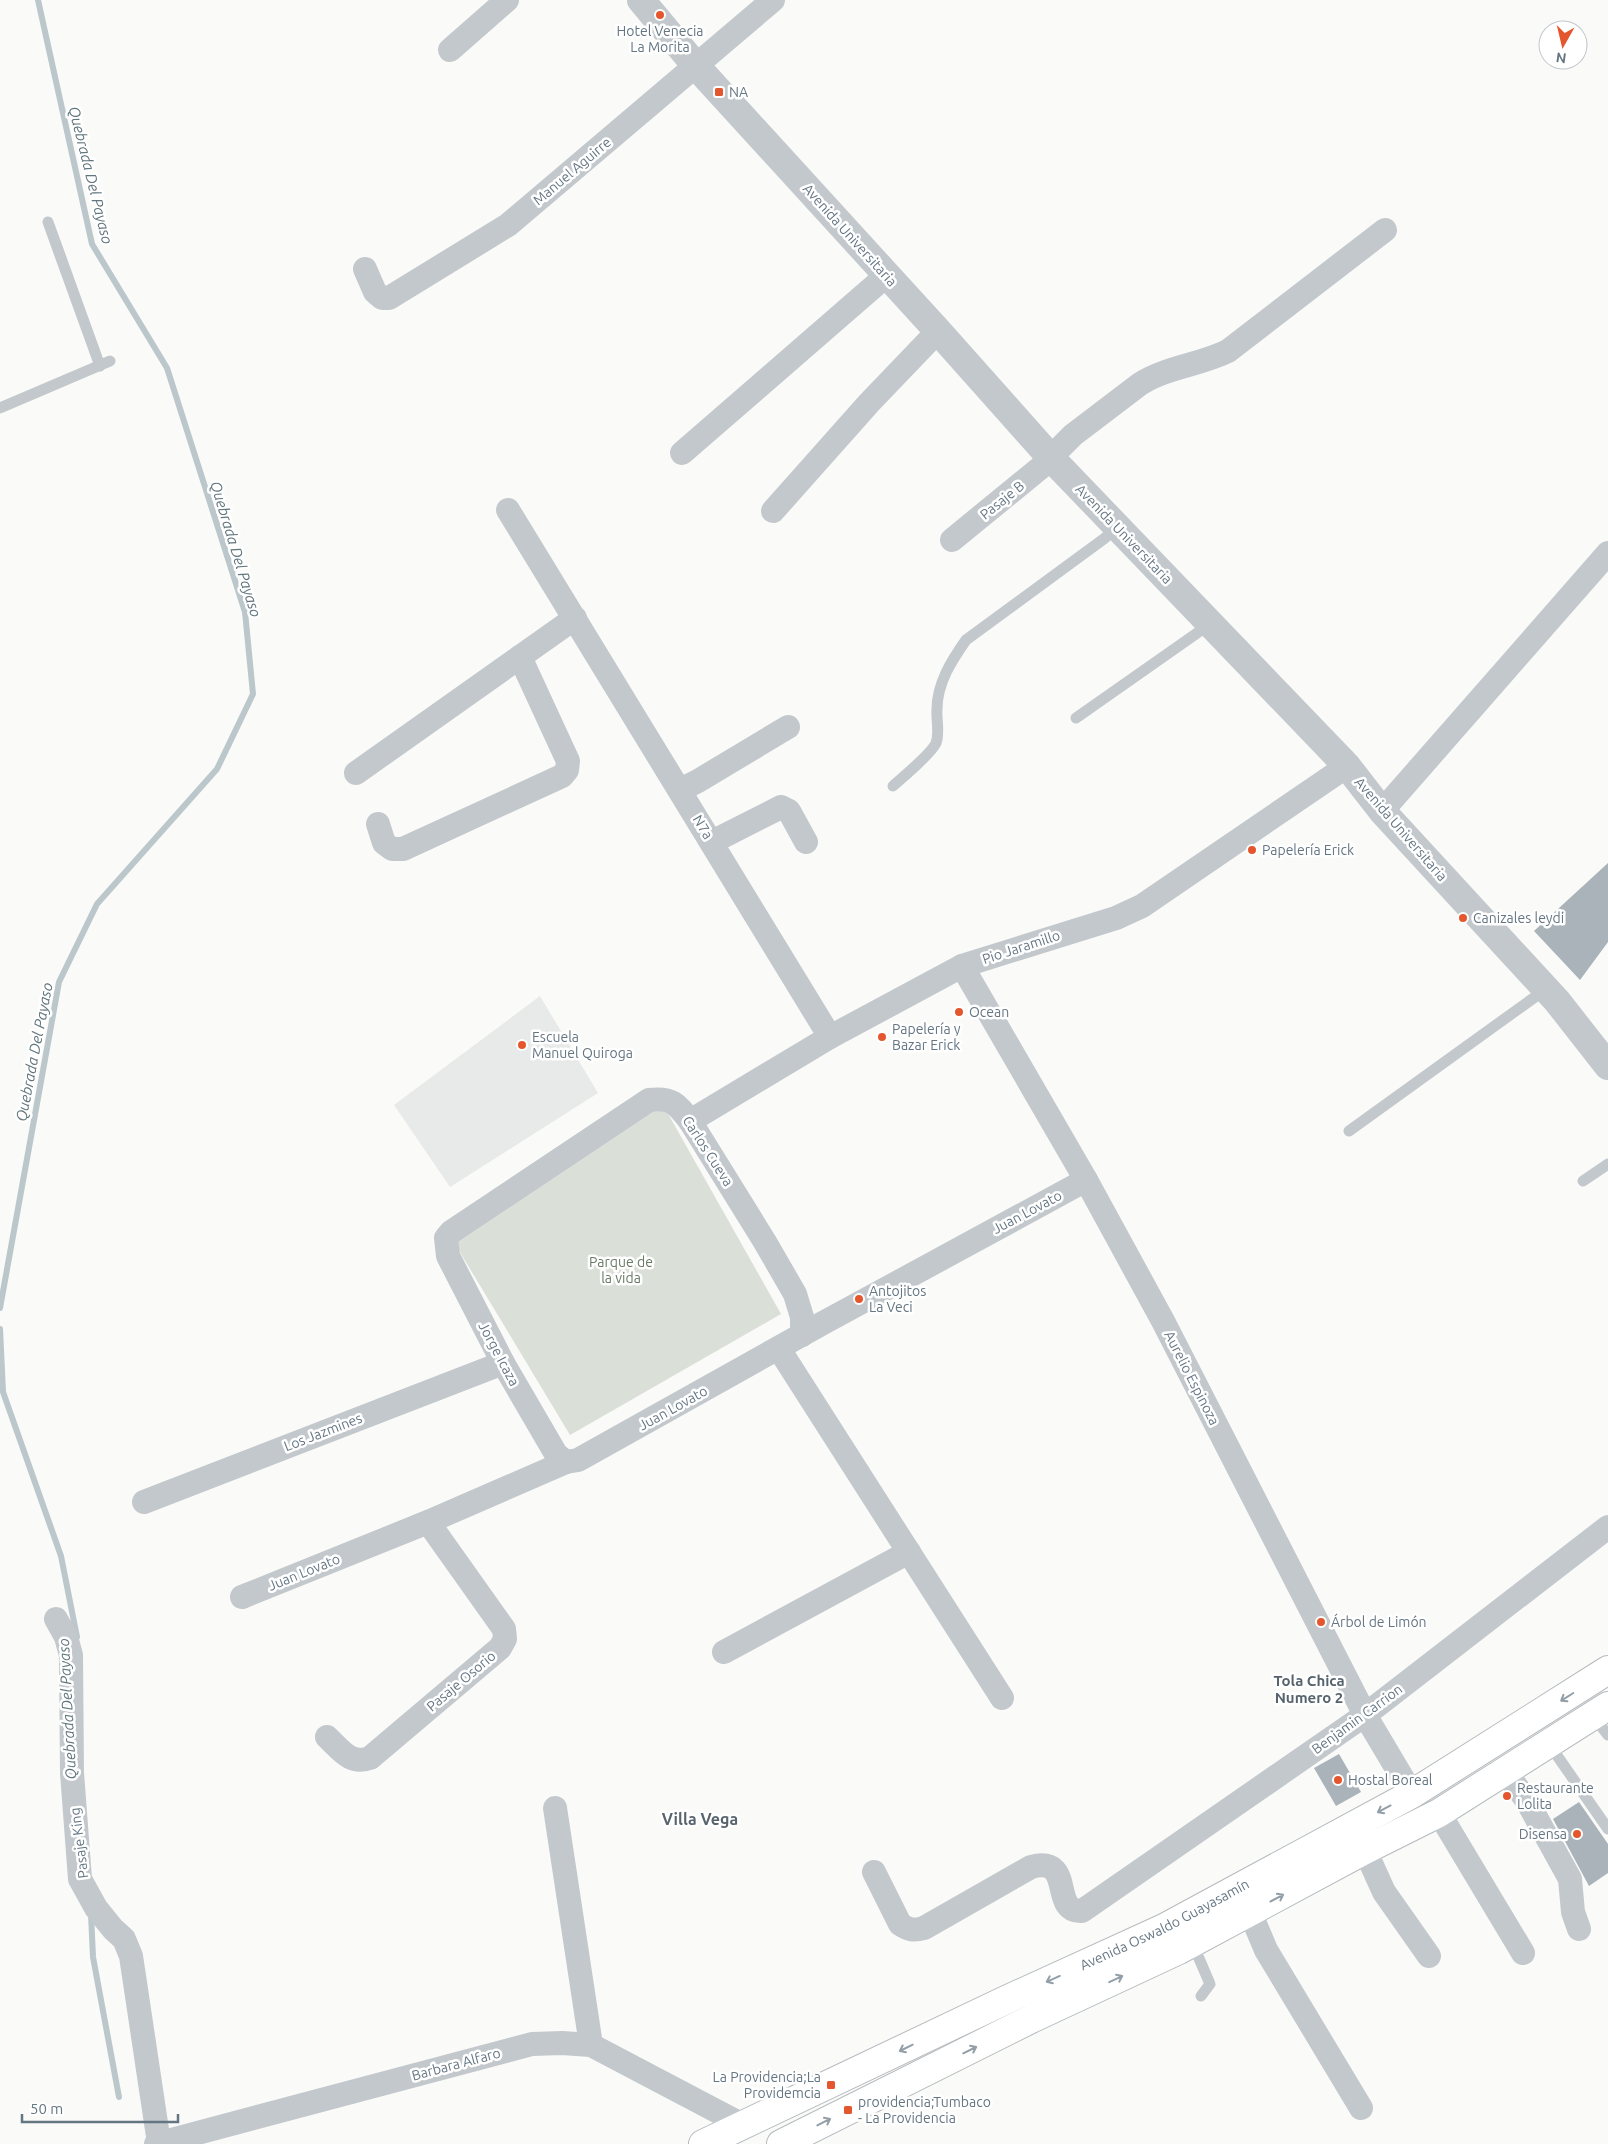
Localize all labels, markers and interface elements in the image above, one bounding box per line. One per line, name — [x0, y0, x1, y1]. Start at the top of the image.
marker: Hotel Venecia La Morita — [654, 9, 666, 21]
north arrow — [1538, 20, 1588, 70]
place label: Hotel Venecia La Morita — [617, 23, 703, 55]
text: N — [1555, 49, 1567, 67]
place label: NA — [729, 84, 748, 100]
marker: NA — [713, 86, 725, 98]
water label: Quebrada Del Payaso — [65, 104, 116, 246]
street label: Manuel Aguirre — [530, 134, 614, 208]
street label: Avenida Universitaria — [800, 181, 900, 289]
street label: Pasaje B — [977, 477, 1027, 523]
water label: Quebrada Del Payaso — [206, 479, 265, 619]
street label: Avenida Universitaria — [1072, 481, 1176, 587]
street label: Avenida Universitaria — [1352, 774, 1450, 884]
street label: N7a — [690, 812, 716, 842]
place label: Papelería Erick — [1262, 842, 1354, 858]
marker: Papelería Erick — [1246, 844, 1258, 856]
place label: Canizales leydi — [1473, 910, 1564, 926]
marker: Canizales leydi — [1457, 912, 1469, 924]
street label: Pio Jaramillo — [980, 927, 1062, 967]
water label: Quebrada Del Payaso — [12, 981, 57, 1123]
place label: Ocean — [969, 1004, 1009, 1020]
marker: Ocean — [953, 1006, 965, 1018]
place label: Papelería y Bazar Erick — [892, 1021, 961, 1053]
place label: Escuela Manuel Quiroga — [532, 1029, 633, 1061]
marker: Papelería y Bazar Erick — [876, 1031, 888, 1043]
marker: Escuela Manuel Quiroga — [516, 1039, 528, 1051]
street label: Carlos Cueva — [679, 1113, 737, 1189]
street label: Juan Lovato — [990, 1187, 1064, 1237]
park label: Parque de la vida — [589, 1254, 653, 1286]
place label: Antojitos La Veci — [869, 1283, 926, 1315]
marker: Antojitos La Veci — [853, 1293, 865, 1305]
street label: Jorge Icaza — [475, 1319, 523, 1389]
street label: Aurelio Espinoza — [1161, 1328, 1223, 1428]
street label: Juan Lovato — [636, 1383, 710, 1433]
street label: Los Jazmines — [282, 1410, 364, 1454]
street label: Juan Lovato — [266, 1550, 342, 1594]
place label: Árbol de Limón — [1331, 1613, 1427, 1630]
marker: Árbol de Limón — [1315, 1616, 1327, 1628]
water label: Quebrada Del Payaso — [55, 1638, 80, 1780]
street label: Pasaje Osorio — [423, 1648, 499, 1714]
district label: Tola Chica Numero 2 — [1273, 1672, 1345, 1706]
street label: Benjamin Carrion — [1309, 1681, 1405, 1757]
one-way arrow — [1561, 1692, 1575, 1702]
place label: Hostal Boreal — [1348, 1772, 1433, 1788]
marker: Hostal Boreal — [1332, 1774, 1344, 1786]
place label: Restaurante Lolita — [1517, 1780, 1594, 1812]
marker: Restaurante Lolita — [1501, 1790, 1513, 1802]
one-way arrow — [1377, 1805, 1392, 1814]
street label: Pasaje King — [67, 1807, 91, 1879]
district label: Villa Vega — [662, 1810, 738, 1828]
place label: Disensa — [1519, 1826, 1567, 1842]
marker: Disensa — [1571, 1828, 1583, 1840]
street label: Avenida Oswaldo Guayasamín — [1077, 1876, 1252, 1973]
one-way arrow — [1269, 1892, 1283, 1902]
one-way arrow — [1046, 1974, 1061, 1984]
one-way arrow — [1108, 1974, 1123, 1983]
street label: Barbara Alfaro — [410, 2044, 502, 2084]
one-way arrow — [899, 2044, 914, 2053]
one-way arrow — [962, 2044, 977, 2054]
place label: La Providencia;La Providemcia — [713, 2069, 821, 2101]
marker: La Providencia;La Providemcia — [825, 2079, 837, 2091]
scale bar — [22, 2092, 179, 2124]
place label: providencia;Tumbaco - La Providencia — [858, 2094, 991, 2126]
text: 50 m — [30, 2100, 63, 2117]
marker: providencia;Tumbaco - La Providencia — [842, 2104, 854, 2116]
one-way arrow — [816, 2117, 831, 2126]

